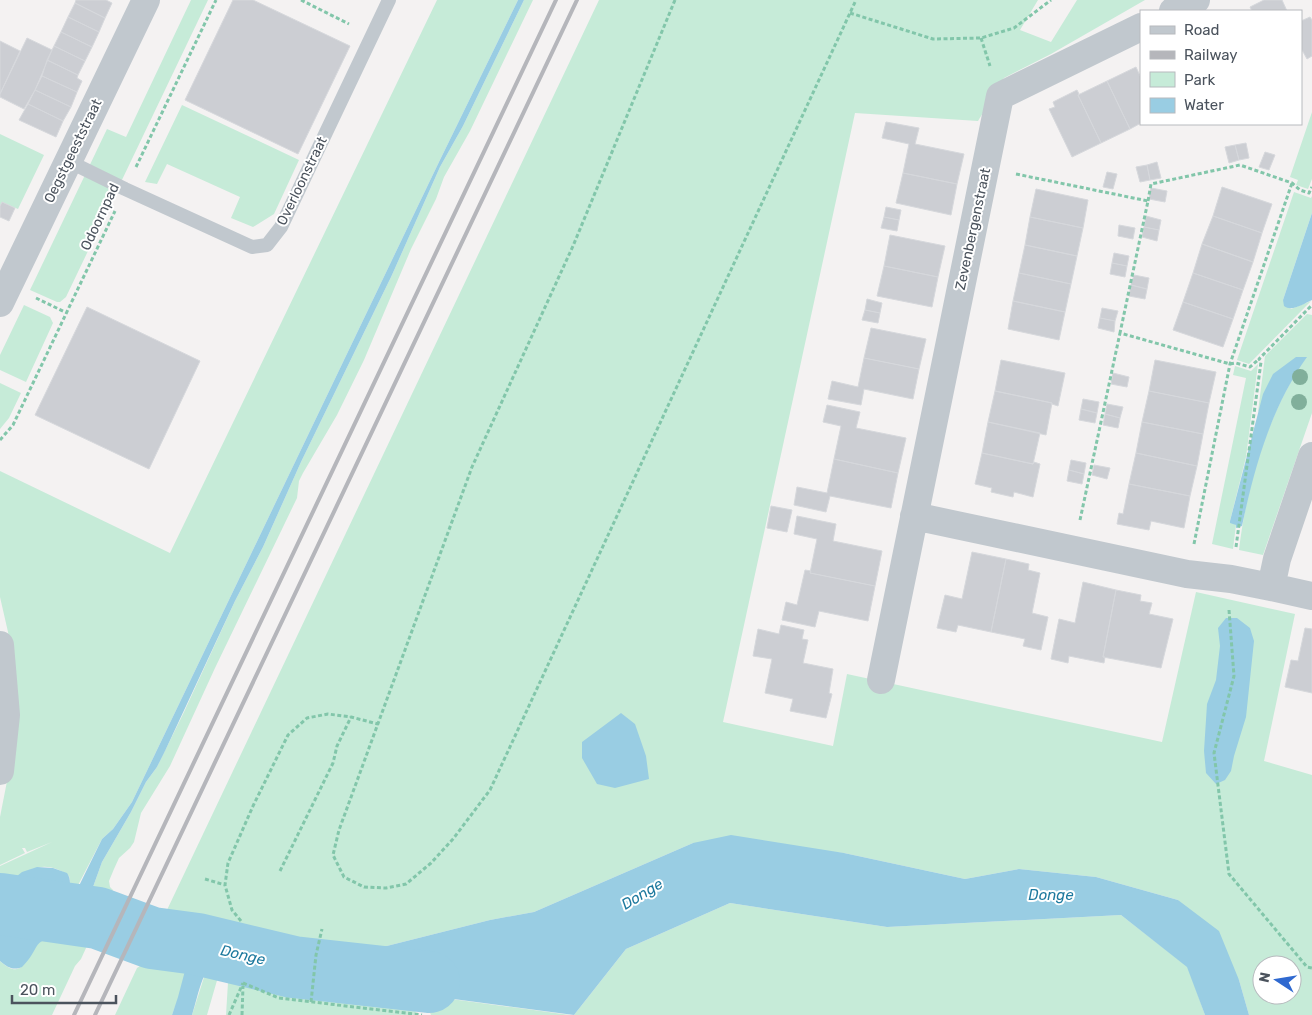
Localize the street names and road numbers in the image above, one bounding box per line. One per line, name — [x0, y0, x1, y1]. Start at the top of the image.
street label: Oegstgeeststraat — [40, 96, 106, 206]
street label: Overloonstraat — [273, 133, 331, 228]
street label: Zevenbergenstraat — [952, 166, 994, 292]
street label: Odoornpad — [77, 181, 123, 253]

